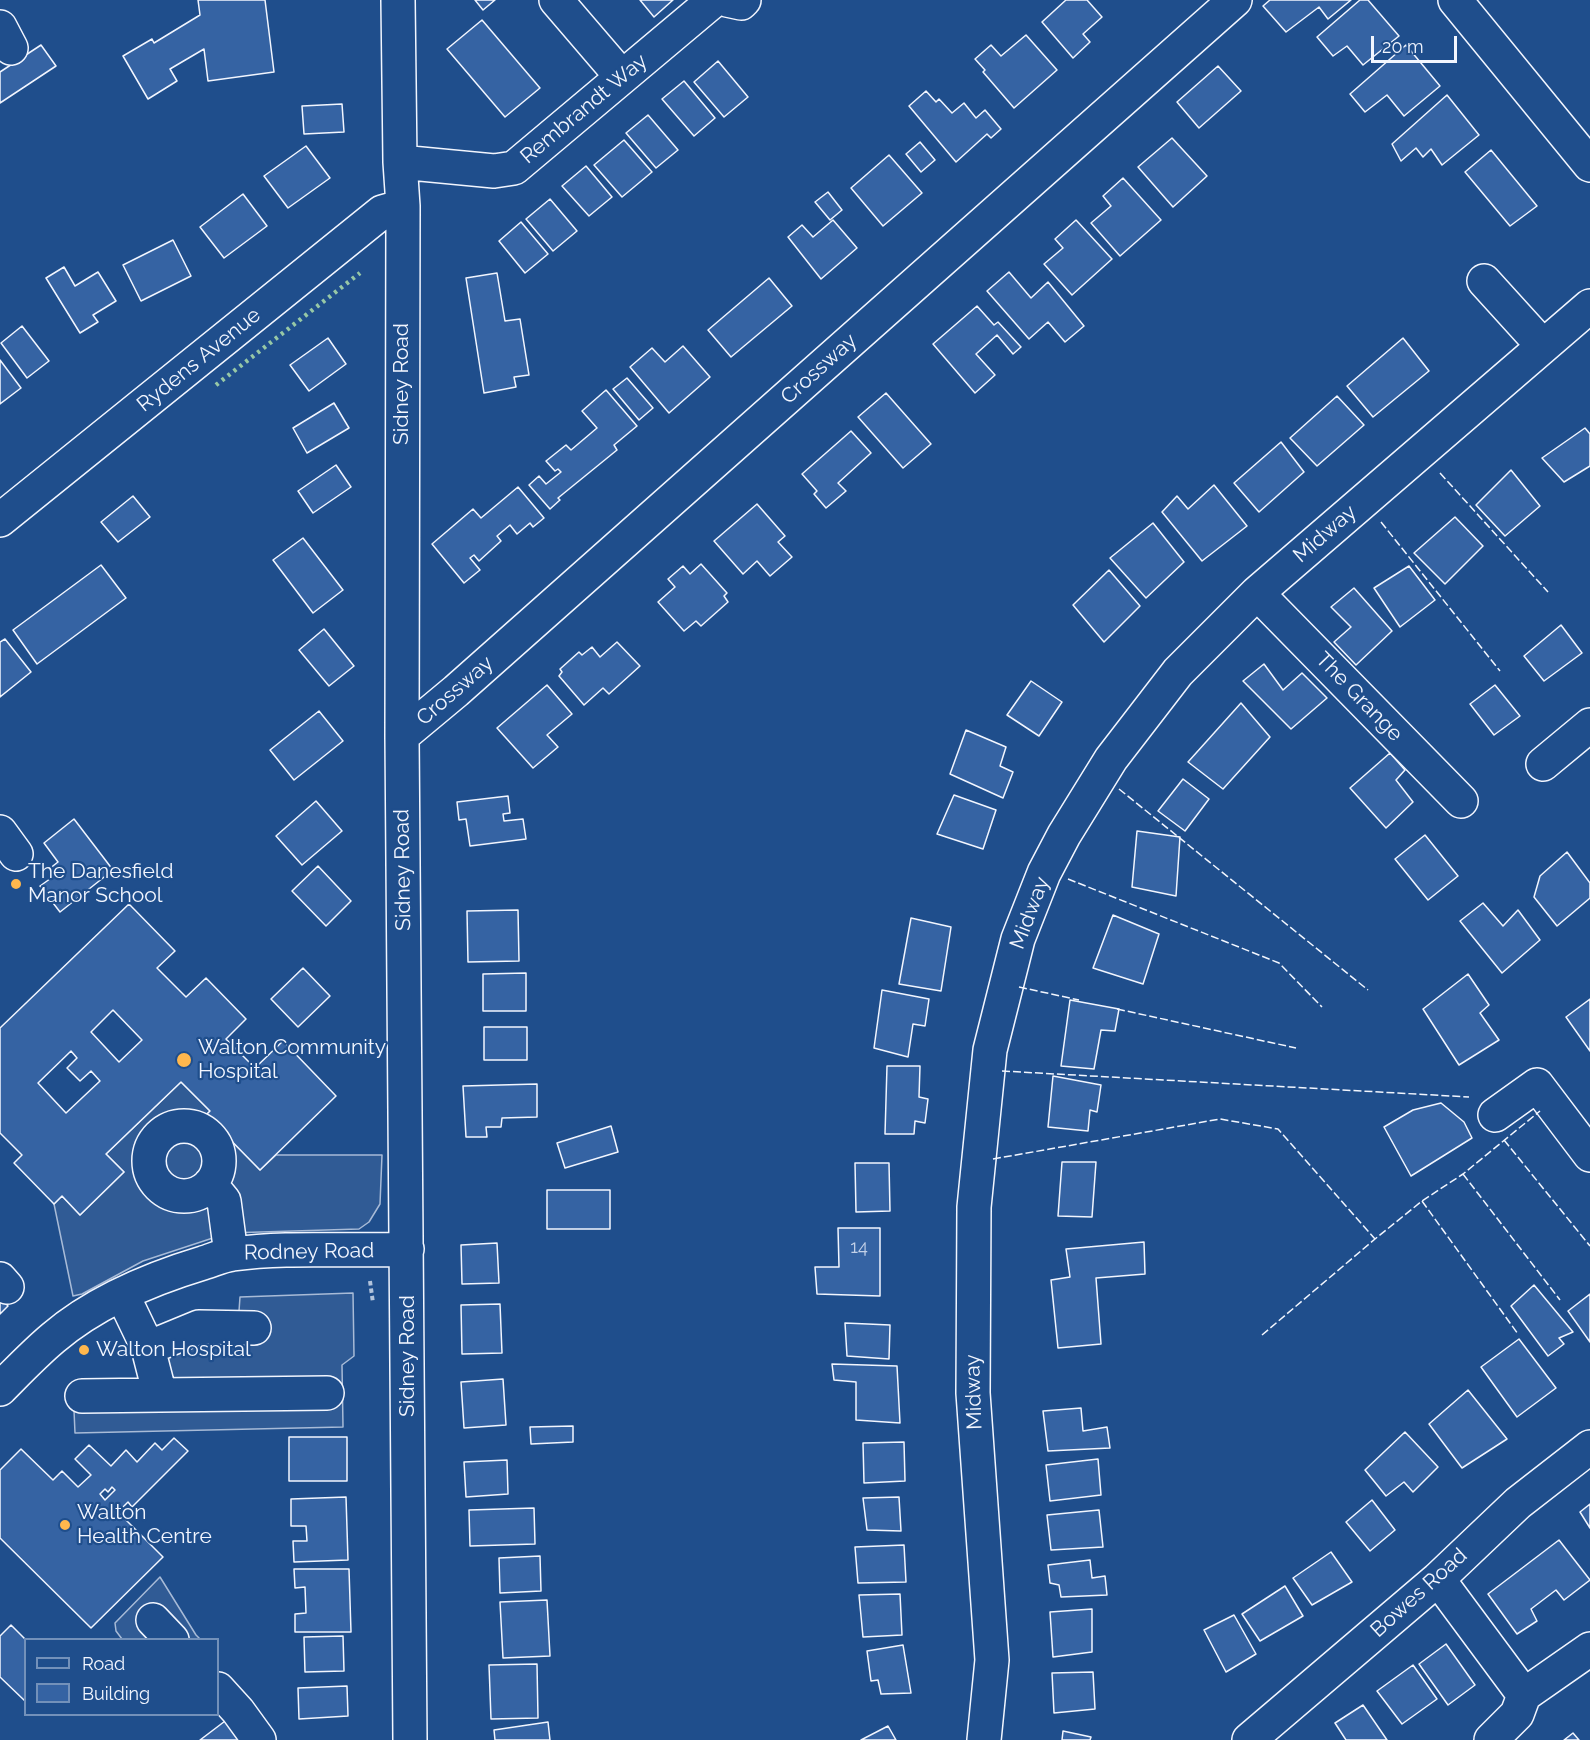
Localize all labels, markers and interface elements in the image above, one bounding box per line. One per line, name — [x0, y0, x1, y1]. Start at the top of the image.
scale bar — [1374, 24, 1460, 62]
text: 20 m — [1382, 36, 1424, 57]
street label: Rembrandt Way — [515, 49, 653, 169]
street label: Rydens Avenue — [132, 303, 266, 417]
street label: Sidney Road — [389, 323, 415, 445]
street label: Crossway — [776, 328, 862, 410]
street label: Midway — [1288, 500, 1362, 568]
street label: The Grange — [1310, 647, 1408, 747]
street label: Crossway — [412, 651, 498, 731]
street label: Sidney Road — [389, 809, 417, 931]
place label: The Danesfield Manor School — [28, 859, 174, 909]
street label: Midway — [1005, 873, 1055, 953]
marker: The Danesfield Manor School — [9, 877, 23, 891]
place label: Walton Community Hospital — [198, 1035, 386, 1085]
marker: Walton Community Hospital — [175, 1051, 193, 1069]
house number: 14 — [850, 1237, 868, 1259]
street label: Rodney Road — [244, 1238, 374, 1266]
street label: Sidney Road — [395, 1295, 421, 1417]
place label: Walton Hospital — [96, 1337, 251, 1363]
marker: Walton Hospital — [77, 1343, 91, 1357]
street label: Midway — [960, 1354, 988, 1430]
place label: Walton Health Centre — [77, 1500, 212, 1550]
marker: Walton Health Centre — [58, 1518, 72, 1532]
street label: Bowes Road — [1366, 1543, 1472, 1643]
legend — [24, 1638, 219, 1716]
text: Road — [82, 1653, 125, 1674]
text: Building — [82, 1683, 150, 1704]

